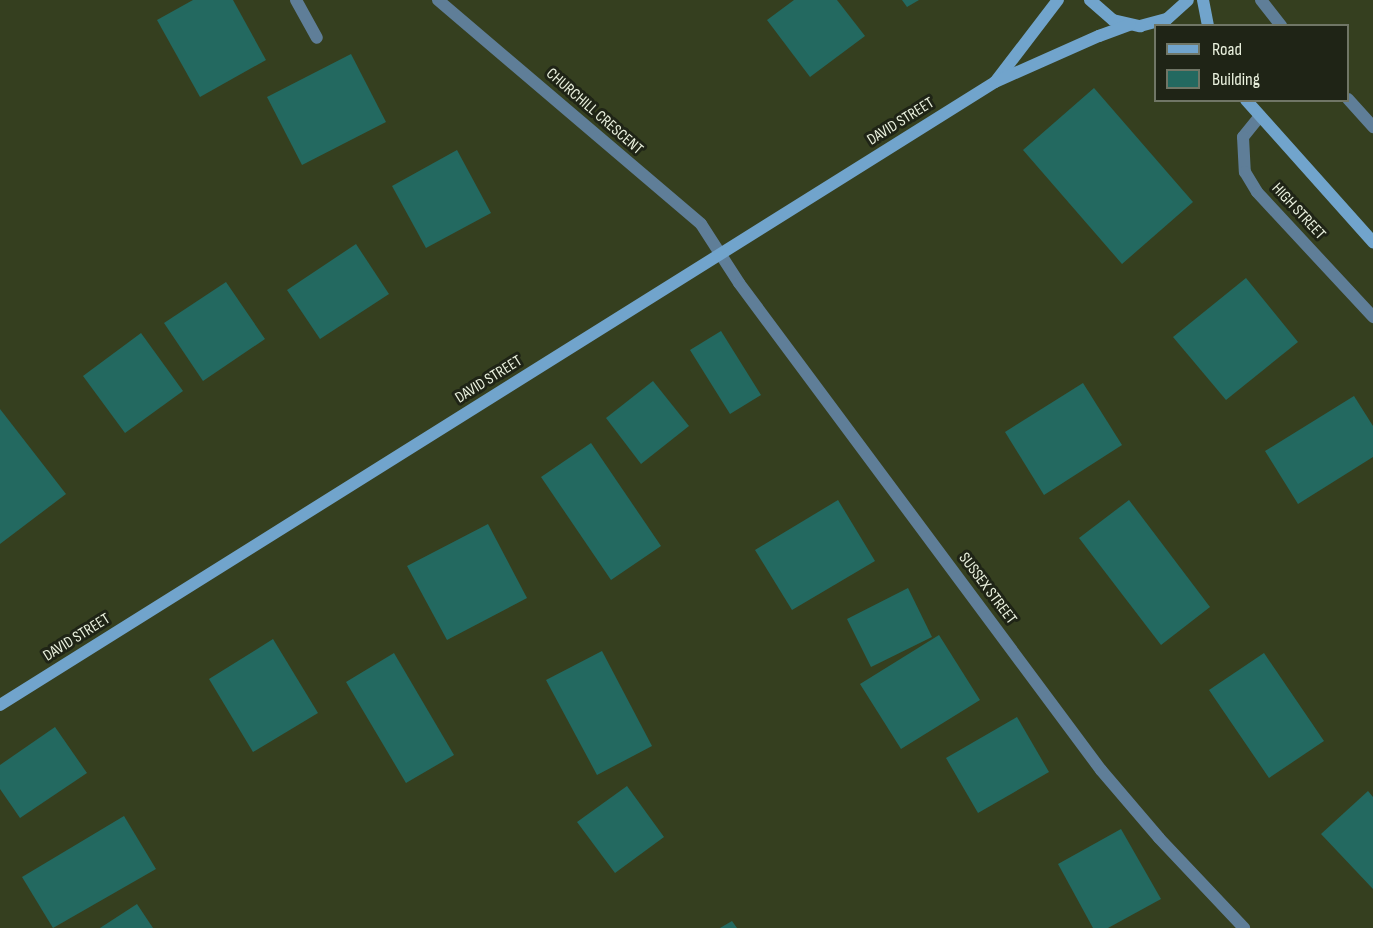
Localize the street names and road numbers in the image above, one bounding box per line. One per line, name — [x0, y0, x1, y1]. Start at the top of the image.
street label: CHURCHILL CRESCENT — [542, 65, 646, 159]
street label: DAVID STREET — [864, 94, 938, 150]
street label: HIGH STREET — [1267, 180, 1329, 244]
street label: DAVID STREET — [452, 352, 526, 408]
street label: SUSSEX STREET — [954, 550, 1020, 628]
street label: DAVID STREET — [40, 610, 114, 666]

